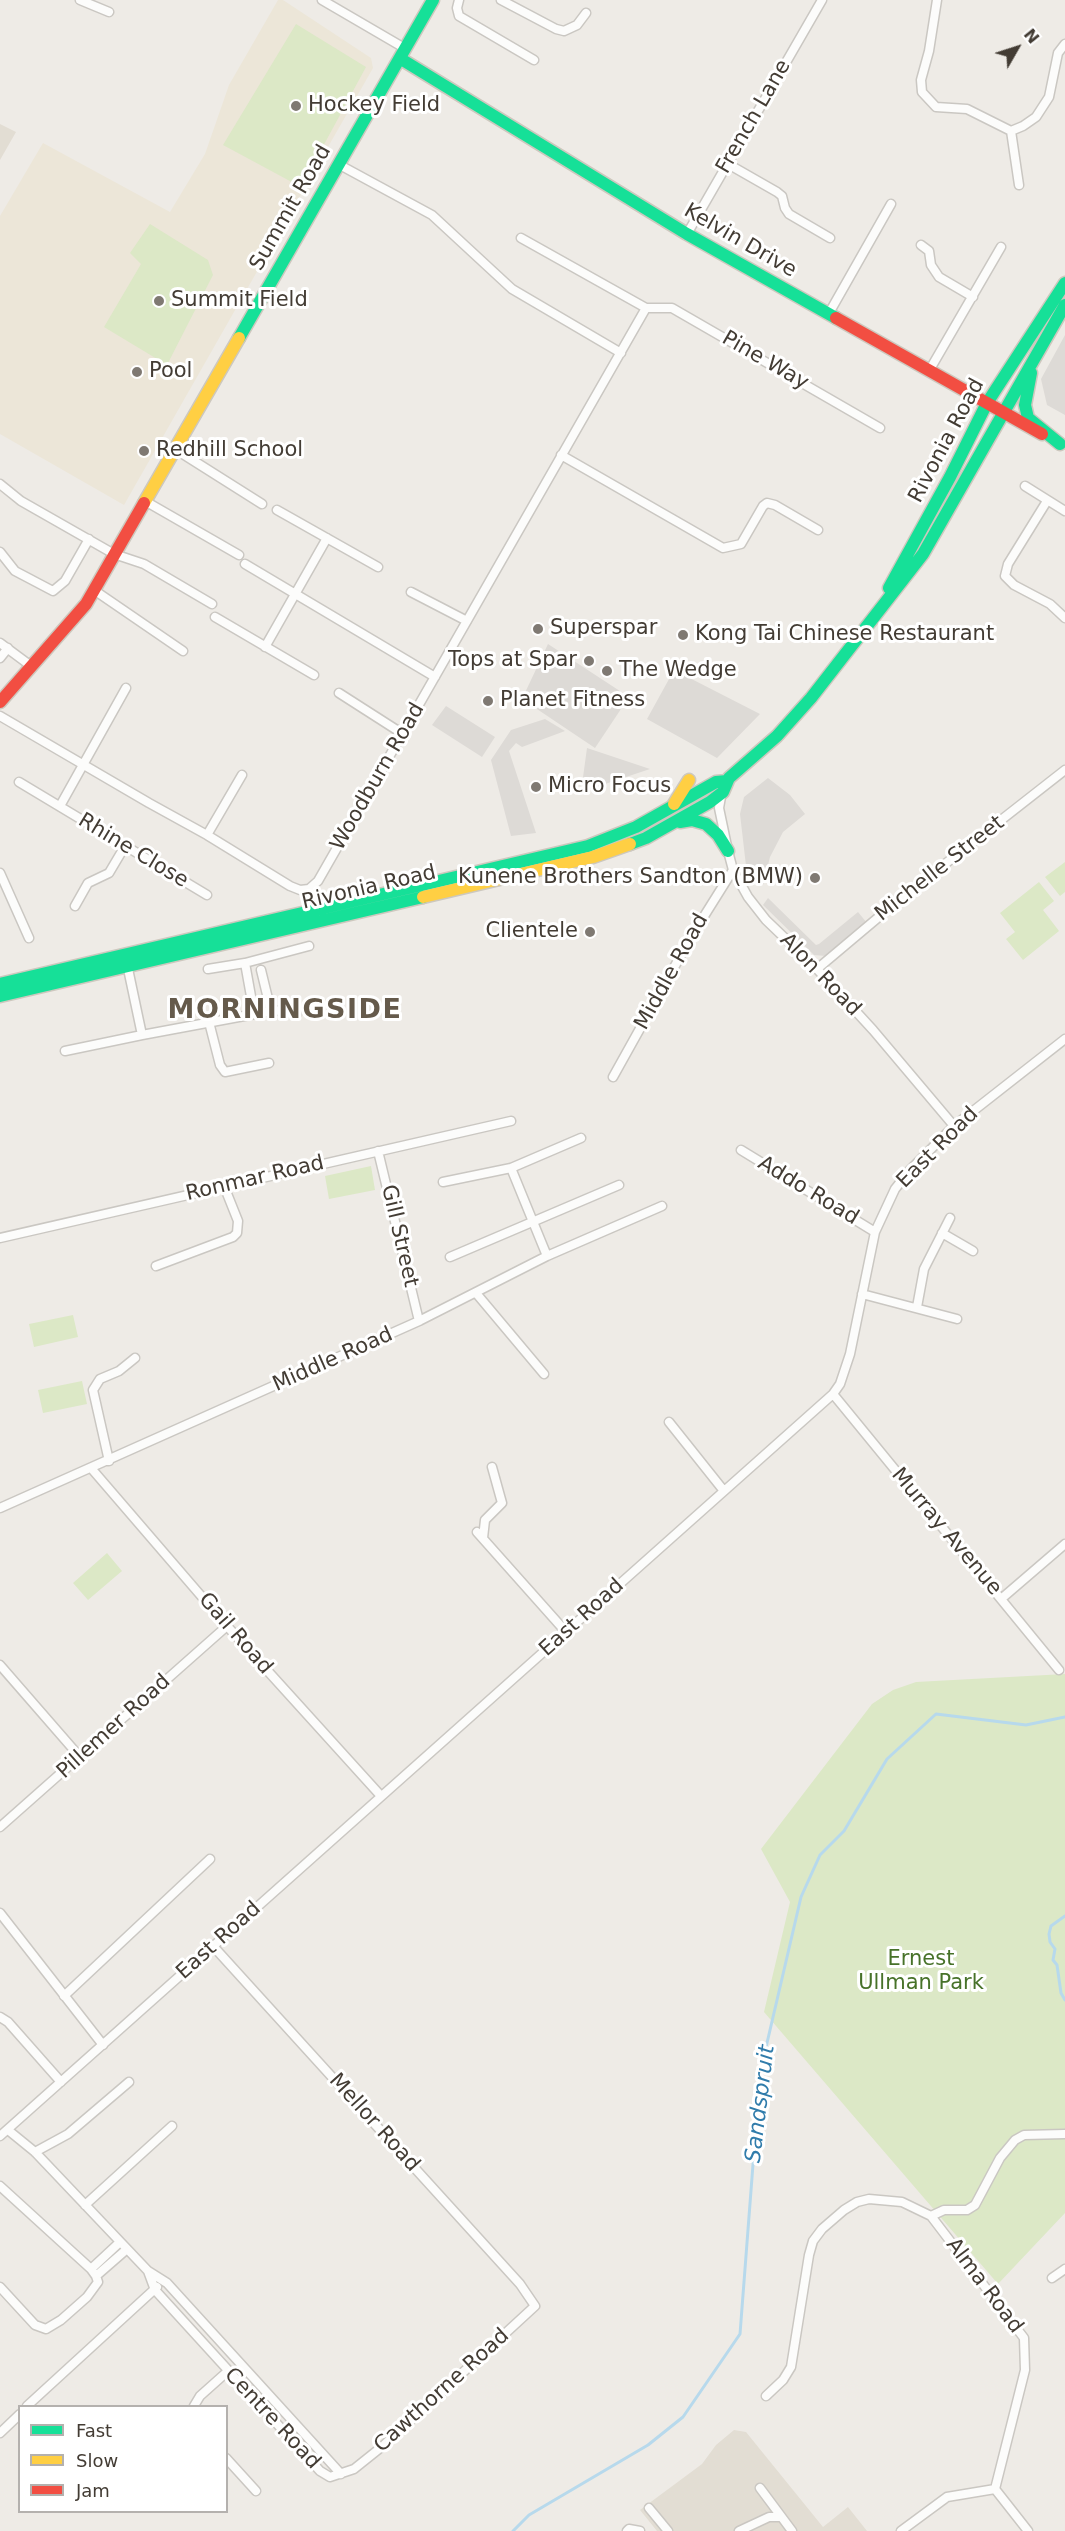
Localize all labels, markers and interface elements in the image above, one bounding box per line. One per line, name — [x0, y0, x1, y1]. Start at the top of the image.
north arrow — [987, 18, 1047, 78]
text: N — [1020, 25, 1043, 48]
street label: French Lane — [711, 56, 797, 178]
place label: Hockey Field — [308, 93, 440, 119]
marker: Hockey Field — [289, 99, 303, 113]
street label: Summit Road — [245, 141, 337, 275]
street label: Kelvin Drive — [679, 199, 801, 283]
place label: Summit Field — [171, 288, 308, 314]
marker: Summit Field — [152, 294, 166, 308]
street label: Pine Way — [717, 326, 813, 396]
place label: Pool — [149, 359, 192, 385]
marker: Pool — [130, 365, 144, 379]
street label: Rivonia Road — [904, 375, 990, 507]
place label: Redhill School — [156, 438, 303, 464]
marker: Redhill School — [137, 444, 151, 458]
place label: Superspar — [550, 616, 657, 642]
marker: Superspar — [531, 622, 545, 636]
place label: Kong Tai Chinese Restaurant — [695, 622, 994, 648]
marker: Kong Tai Chinese Restaurant — [676, 628, 690, 642]
place label: Tops at Spar — [448, 648, 577, 674]
marker: Tops at Spar — [582, 654, 596, 668]
place label: The Wedge — [619, 658, 737, 684]
marker: The Wedge — [600, 664, 614, 678]
place label: Planet Fitness — [500, 688, 645, 714]
marker: Planet Fitness — [481, 694, 495, 708]
street label: Woodburn Road — [326, 699, 430, 855]
place label: Micro Focus — [548, 774, 671, 800]
marker: Micro Focus — [529, 780, 543, 794]
street label: Rhine Close — [73, 808, 193, 894]
street label: Michelle Street — [870, 811, 1010, 927]
street label: Rivonia Road — [299, 860, 439, 916]
place label: Kunene Brothers Sandton (BMW) — [458, 865, 803, 891]
marker: Kunene Brothers Sandton (BMW) — [808, 871, 822, 885]
street label: Middle Road — [630, 910, 714, 1034]
place label: Clientele — [486, 919, 578, 945]
marker: Clientele — [583, 925, 597, 939]
street label: Alon Road — [774, 928, 866, 1022]
district label: MORNINGSIDE — [168, 995, 402, 1027]
street label: East Road — [892, 1102, 984, 1194]
street label: Ronmar Road — [183, 1151, 327, 1207]
street label: Addo Road — [753, 1151, 863, 1231]
street label: Gill Street — [375, 1182, 423, 1290]
street label: Middle Road — [269, 1322, 397, 1398]
street label: Murray Avenue — [885, 1463, 1007, 1601]
street label: East Road — [535, 1574, 629, 1662]
street label: Gail Road — [193, 1588, 277, 1680]
street label: Pillemer Road — [52, 1669, 176, 1785]
street label: East Road — [172, 1897, 266, 1985]
park label: Ernest Ullman Park — [858, 1947, 984, 1997]
water label: Sandspruit — [741, 2044, 781, 2164]
street label: Mellor Road — [323, 2069, 425, 2177]
street label: Alma Road — [940, 2233, 1028, 2339]
street label: Cawthorne Road — [369, 2324, 515, 2458]
street label: Centre Road — [219, 2363, 325, 2475]
legend — [18, 2405, 228, 2513]
text: Fast — [76, 2420, 112, 2441]
text: Slow — [76, 2450, 118, 2471]
text: Jam — [76, 2480, 110, 2501]

